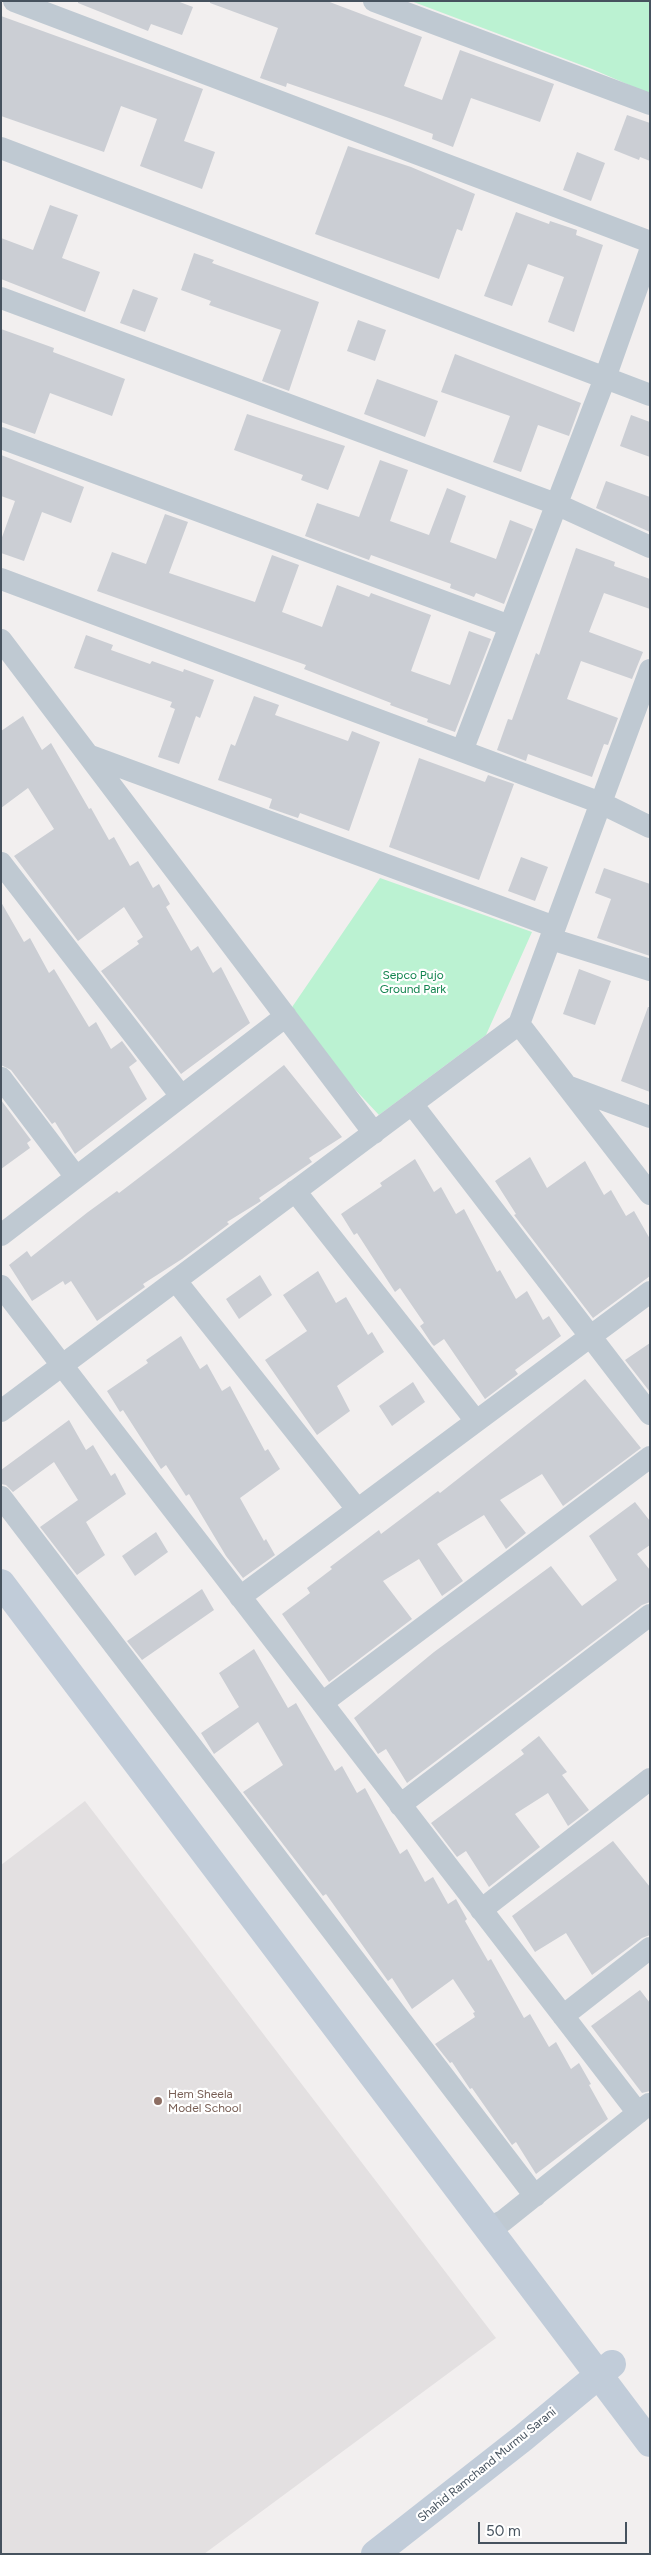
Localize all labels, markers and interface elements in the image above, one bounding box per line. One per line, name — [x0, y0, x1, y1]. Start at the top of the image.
park label: Sepco Pujo Ground Park — [380, 968, 446, 996]
place label: Hem Sheela Model School — [168, 2087, 241, 2115]
marker: Hem Sheela Model School — [152, 2095, 164, 2107]
street label: Shahid Ramchand Murmu Sarani — [415, 2405, 559, 2525]
scale bar — [481, 2512, 630, 2544]
text: 50 m — [486, 2522, 521, 2540]

